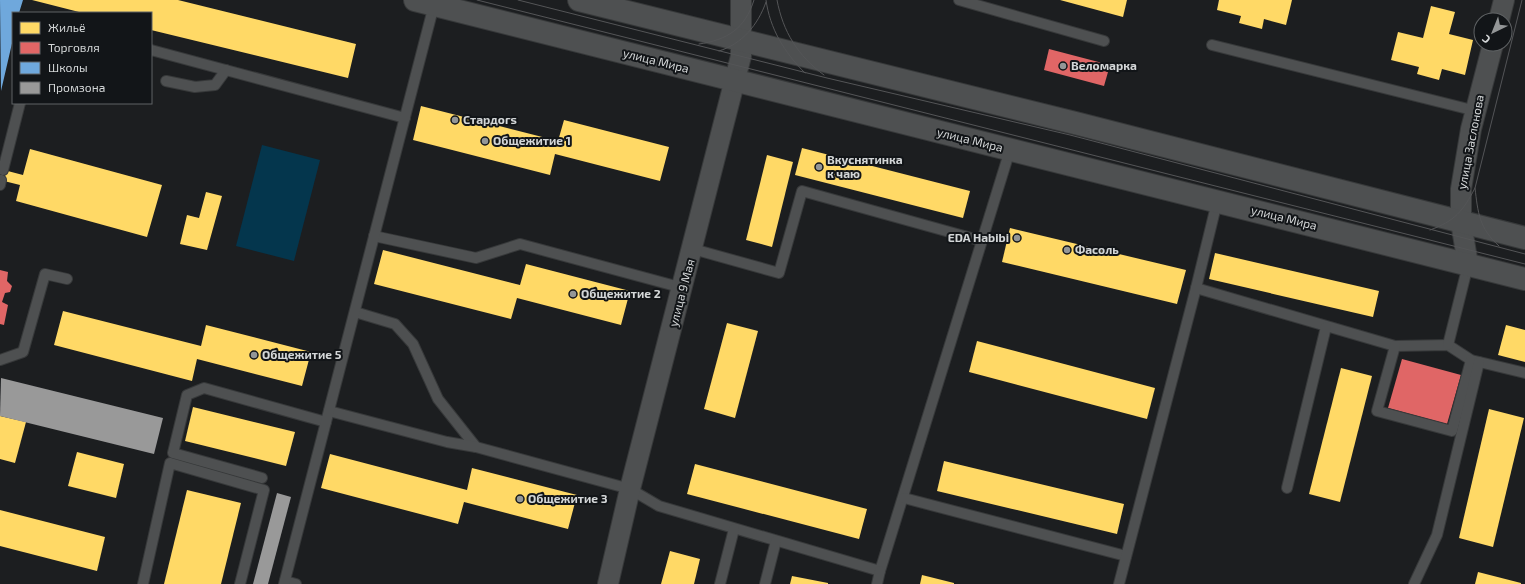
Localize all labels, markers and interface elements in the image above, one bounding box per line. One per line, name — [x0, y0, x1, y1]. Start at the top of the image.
legend — [12, 12, 152, 104]
north arrow — [1473, 12, 1513, 52]
text: Жильё — [48, 20, 85, 34]
text: С — [1479, 32, 1493, 47]
text: Торговля — [48, 40, 100, 54]
street label: улица Мира — [622, 45, 691, 76]
place label: Веломарка — [1071, 58, 1137, 72]
text: Школы — [48, 60, 88, 74]
marker: Веломарка — [1058, 61, 1068, 71]
text: Промзона — [48, 80, 105, 94]
street label: улица Заслонова — [1454, 93, 1487, 190]
place label: Стардогs — [463, 112, 517, 126]
marker: Стардогs — [450, 115, 460, 125]
street label: улица Мира — [936, 124, 1005, 155]
place label: Общежитие 1 — [493, 133, 571, 147]
marker: Общежитие 1 — [480, 136, 490, 146]
place label: Вкуснятинка к чаю — [827, 152, 903, 180]
marker: Вкуснятинка к чаю — [814, 162, 824, 172]
street label: улица Мира — [1250, 202, 1319, 233]
place label: EDA Habibi — [948, 230, 1009, 244]
marker: EDA Habibi — [1012, 233, 1022, 243]
place label: Фасоль — [1075, 242, 1119, 256]
marker: Фасоль — [1062, 245, 1072, 255]
street label: улица 9 Мая — [665, 257, 698, 328]
place label: Общежитие 2 — [581, 286, 661, 300]
marker: Общежитие 2 — [568, 289, 578, 299]
place label: Общежитие 5 — [262, 347, 342, 361]
marker: Общежитие 5 — [249, 350, 259, 360]
place label: Общежитие 3 — [528, 491, 608, 505]
marker: Общежитие 3 — [515, 494, 525, 504]

